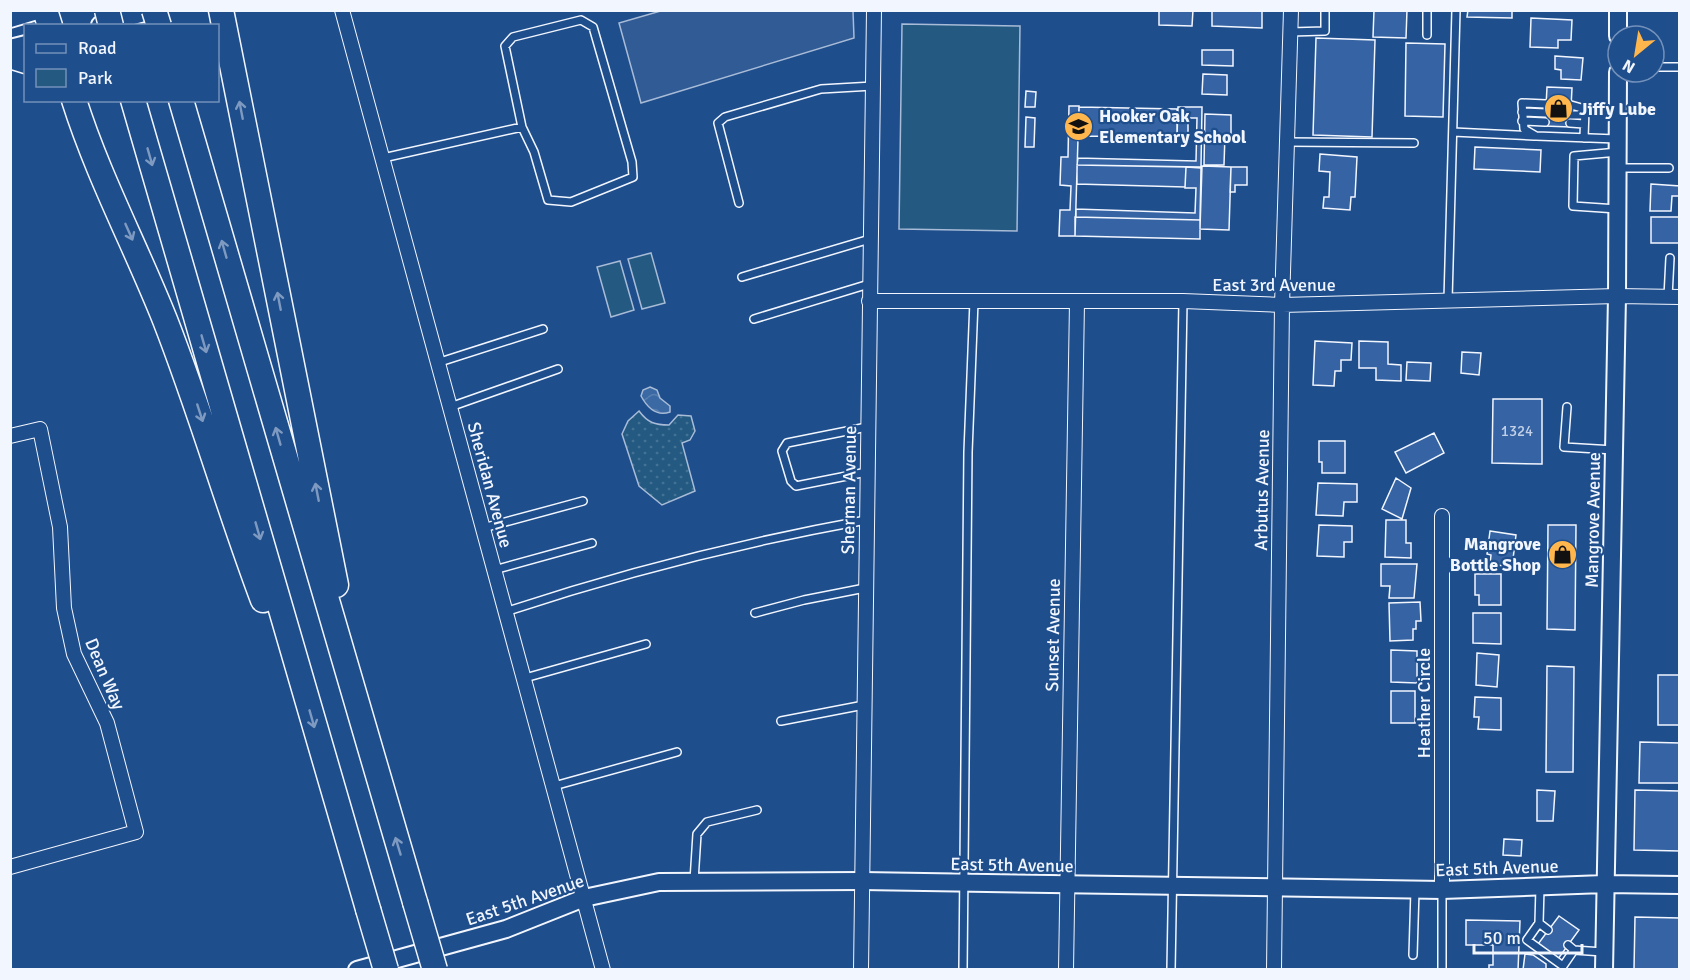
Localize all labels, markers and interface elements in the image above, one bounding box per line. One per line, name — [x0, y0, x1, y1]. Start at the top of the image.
legend — [24, 24, 219, 102]
north arrow — [1606, 24, 1666, 84]
text: Road — [78, 37, 117, 59]
text: N — [1619, 55, 1639, 78]
text: Park — [78, 67, 113, 89]
shop icon: Jiffy Lube — [1542, 93, 1574, 125]
place label: Jiffy Lube — [1579, 98, 1656, 120]
one-way arrow — [235, 100, 246, 120]
place label: Hooker Oak Elementary School — [1099, 105, 1247, 148]
school or university icon: Hooker Oak Elementary School — [1062, 110, 1094, 142]
one-way arrow — [145, 147, 156, 166]
one-way arrow — [124, 223, 135, 241]
one-way arrow — [218, 240, 229, 259]
street label: East 3rd Avenue — [1212, 274, 1336, 296]
one-way arrow — [273, 292, 284, 311]
one-way arrow — [199, 334, 210, 353]
one-way arrow — [195, 403, 206, 422]
street label: Sheridan Avenue — [463, 420, 517, 550]
house number: 1324 — [1501, 422, 1533, 440]
street label: Sherman Avenue — [837, 425, 861, 555]
one-way arrow — [272, 427, 283, 446]
street label: Arbutus Avenue — [1250, 429, 1274, 551]
street label: Mangrove Avenue — [1581, 452, 1605, 588]
one-way arrow — [311, 483, 322, 502]
one-way arrow — [253, 521, 264, 540]
place label: Mangrove Bottle Shop — [1450, 533, 1541, 576]
shop icon: Mangrove Bottle Shop — [1546, 538, 1578, 570]
street label: Sunset Avenue — [1041, 578, 1065, 692]
street label: Dean Way — [80, 635, 130, 714]
street label: Heather Circle — [1413, 648, 1435, 758]
one-way arrow — [307, 709, 318, 728]
one-way arrow — [392, 837, 403, 856]
street label: East 5th Avenue — [950, 853, 1074, 877]
street label: East 5th Avenue — [1435, 855, 1559, 881]
street label: East 5th Avenue — [463, 870, 587, 930]
scale bar — [1474, 917, 1582, 955]
text: 50 m — [1483, 927, 1521, 949]

